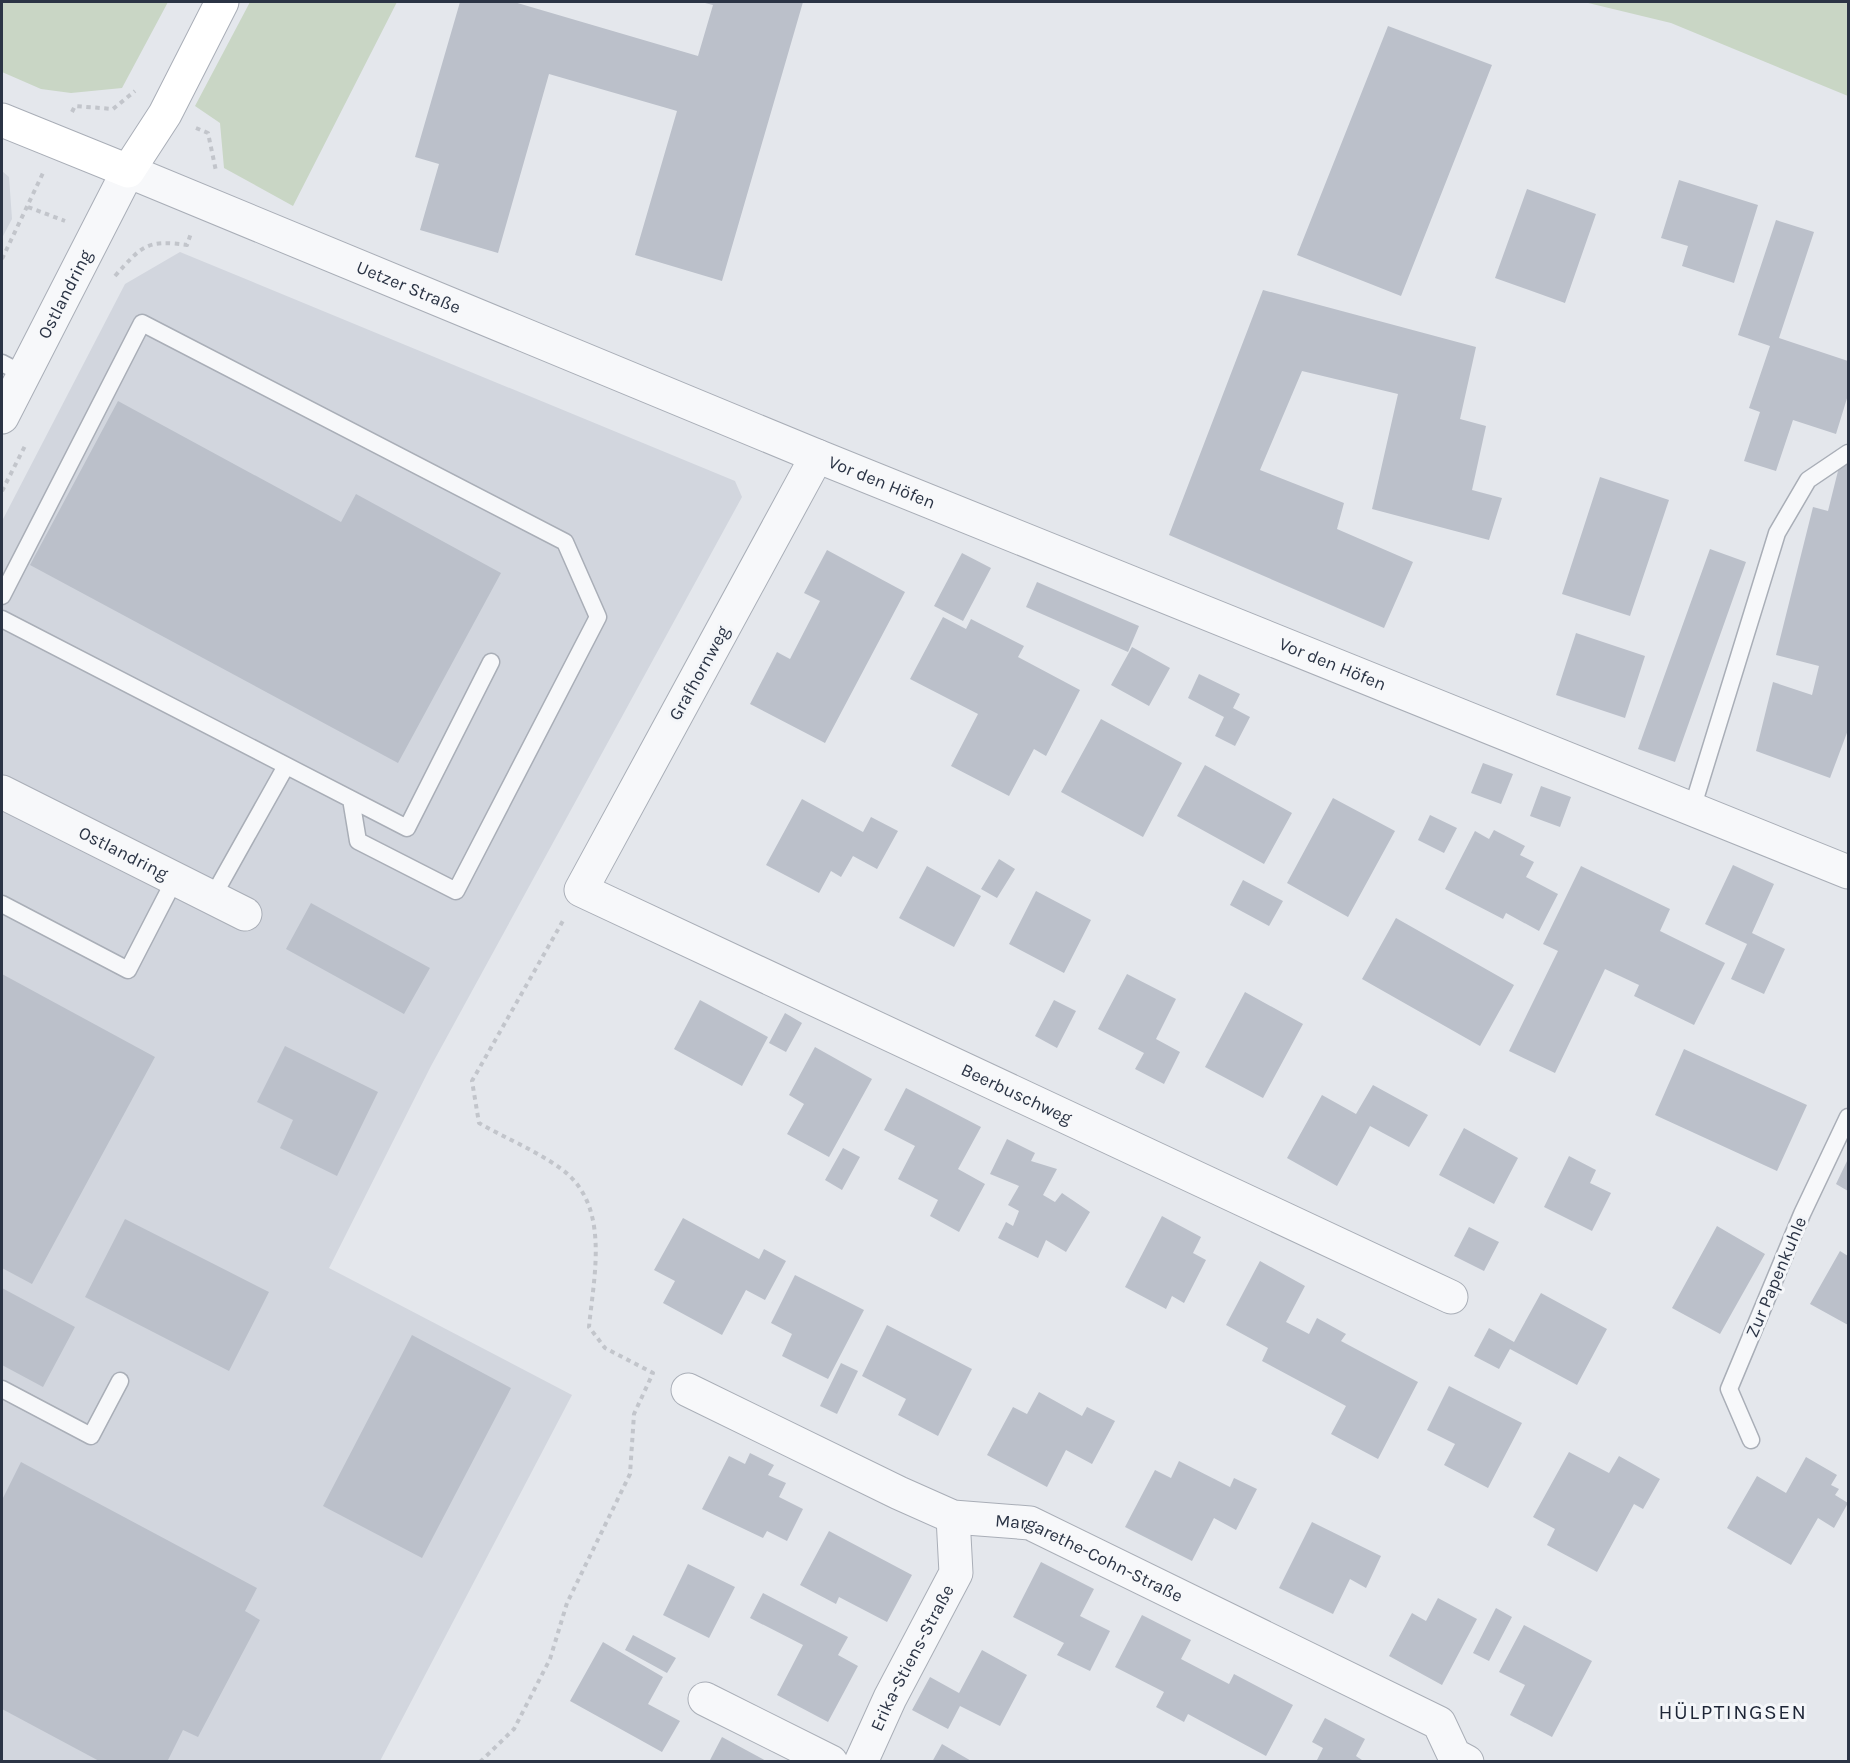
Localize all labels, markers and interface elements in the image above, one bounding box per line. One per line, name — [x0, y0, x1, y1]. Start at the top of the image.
street label: Ostlandring — [33, 246, 97, 343]
street label: Uetzer Straße — [353, 256, 464, 318]
street label: Vor den Höfen — [825, 451, 939, 514]
street label: Grafhornweg — [664, 622, 734, 724]
street label: Vor den Höfen — [1276, 633, 1389, 695]
street label: Ostlandring — [75, 821, 172, 885]
street label: Beerbuschweg — [958, 1058, 1076, 1129]
street label: Zur Papenkuhle — [1741, 1213, 1811, 1341]
street label: Margarethe-Cohn-Straße — [994, 1509, 1186, 1607]
street label: Erika-Stiens-Straße — [865, 1581, 959, 1735]
district label: HÜLPTINGSEN — [1659, 1700, 1807, 1724]

